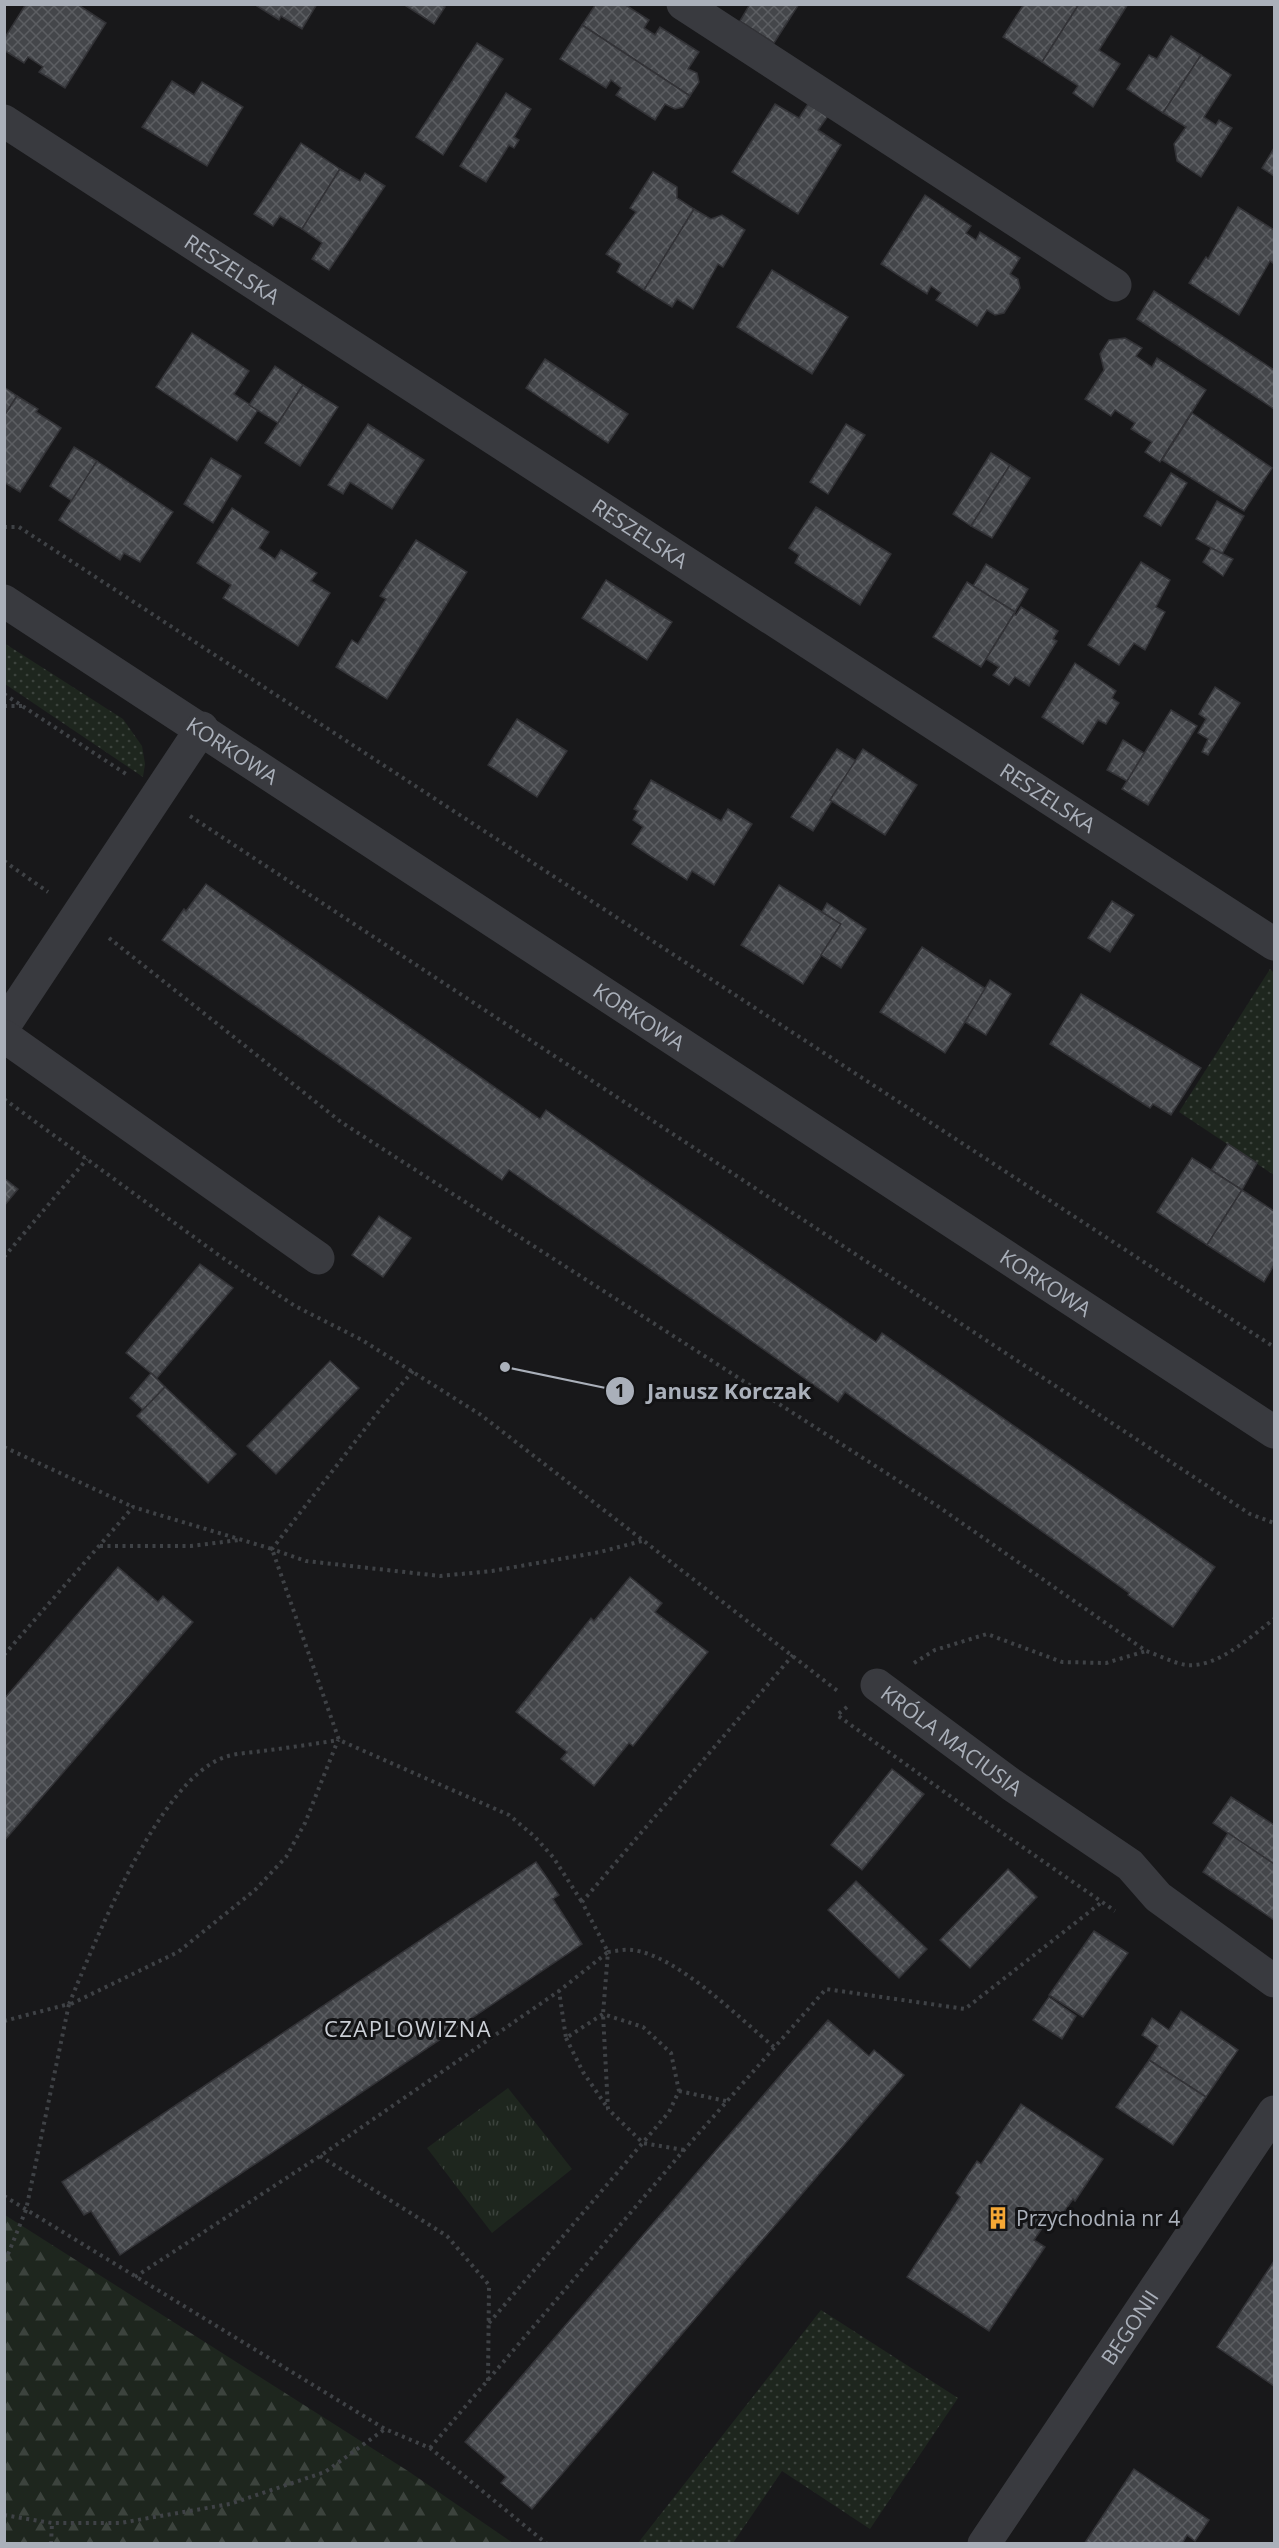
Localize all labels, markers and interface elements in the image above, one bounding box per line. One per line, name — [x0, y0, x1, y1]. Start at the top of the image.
street label: RESZELSKA — [179, 228, 286, 311]
street label: RESZELSKA — [587, 492, 694, 575]
street label: KORKOWA — [181, 710, 284, 791]
street label: RESZELSKA — [995, 756, 1102, 839]
street label: KORKOWA — [588, 976, 691, 1057]
street label: KORKOWA — [995, 1242, 1098, 1323]
callout: Janusz Korczak — [605, 1371, 823, 1411]
text: Janusz Korczak — [645, 1375, 811, 1405]
text: 1 — [615, 1378, 625, 1402]
street label: KRÓLA MACIUSIA — [875, 1679, 1028, 1802]
district label: CZAPLOWIZNA — [324, 2013, 492, 2043]
place label: Przychodnia nr 4 — [1016, 2204, 1180, 2232]
building icon: Przychodnia nr 4 — [985, 2205, 1011, 2231]
street label: BEGONII — [1094, 2284, 1165, 2370]

